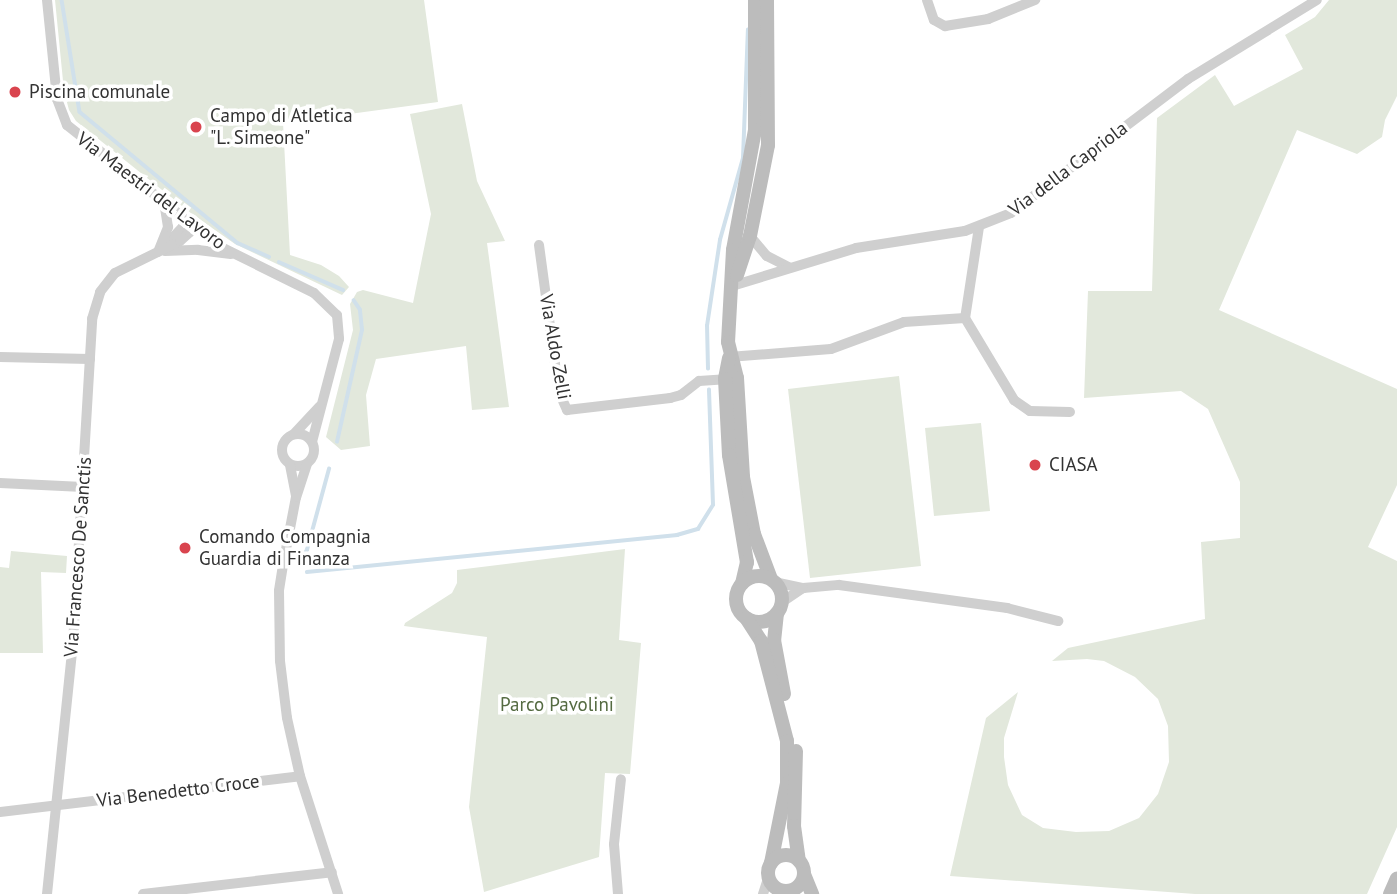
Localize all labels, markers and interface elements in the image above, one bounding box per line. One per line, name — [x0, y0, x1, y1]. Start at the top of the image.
place label: Piscina comunale — [29, 81, 170, 103]
marker: Piscina comunale — [7, 84, 23, 100]
place label: Campo di Atletica "L. Simeone" — [210, 105, 353, 149]
street label: Via della Capriola — [1004, 117, 1132, 221]
marker: Campo di Atletica "L. Simeone" — [188, 119, 204, 135]
street label: Via Maestri del Lavoro — [72, 128, 230, 254]
street label: Via Aldo Zelli — [534, 292, 576, 402]
place label: CIASA — [1049, 454, 1098, 476]
street label: Via Francesco De Sanctis — [60, 456, 96, 658]
marker: CIASA — [1027, 457, 1043, 473]
place label: Comando Compagnia Guardia di Finanza — [199, 526, 371, 570]
marker: Comando Compagnia Guardia di Finanza — [177, 540, 193, 556]
park label: Parco Pavolini — [500, 694, 614, 716]
street label: Via Benedetto Croce — [95, 770, 261, 812]

